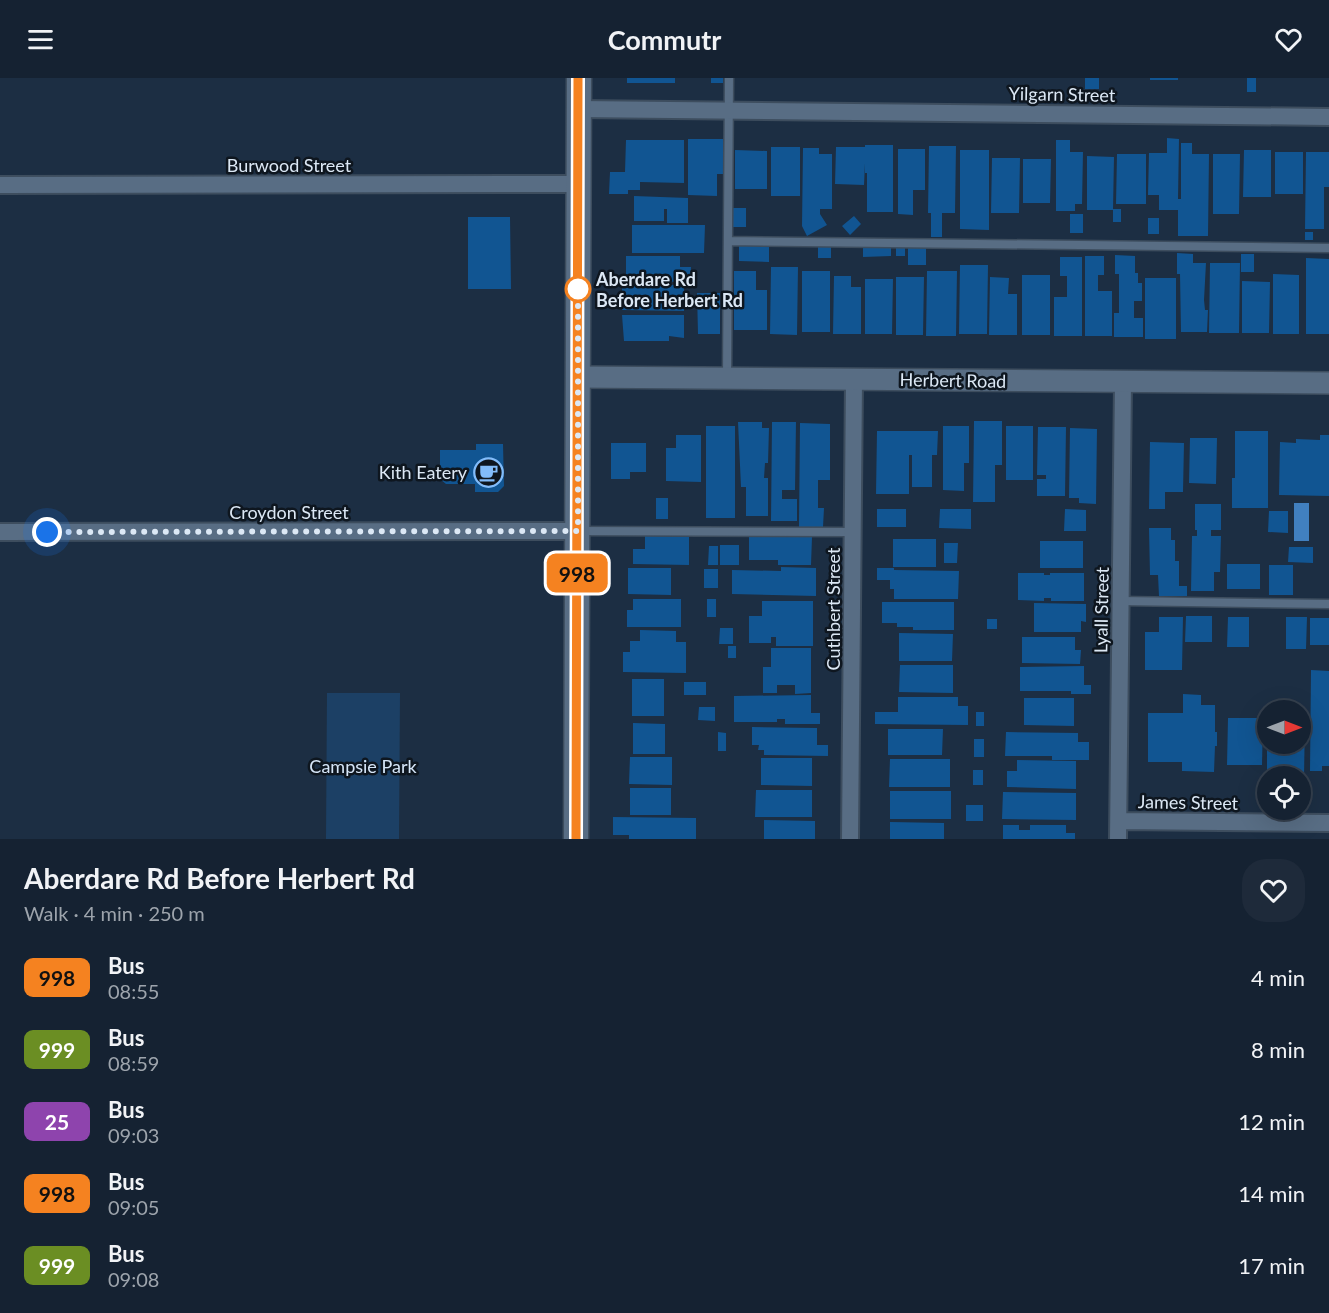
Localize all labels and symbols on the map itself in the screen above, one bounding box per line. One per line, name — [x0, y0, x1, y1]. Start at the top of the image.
street label: Yilgarn Street — [1008, 82, 1116, 106]
street label: Burwood Street — [227, 154, 352, 176]
place label: Aberdare Rd Before Herbert Rd — [595, 268, 743, 311]
marker: Aberdare Rd Before Herbert Rd — [565, 276, 591, 302]
street label: Herbert Road — [899, 368, 1007, 392]
cafe icon: Kith Eatery — [472, 456, 504, 488]
place label: Kith Eatery — [379, 461, 468, 483]
street label: Croydon Street — [229, 501, 349, 523]
your location — [32, 517, 62, 547]
street label: Cuthbert Street — [822, 547, 844, 671]
line badge: 998 — [542, 554, 612, 592]
street label: Lyall Street — [1089, 566, 1113, 653]
north arrow — [1257, 700, 1311, 754]
park label: Campsie Park — [309, 755, 417, 777]
street label: James Street — [1138, 790, 1239, 814]

